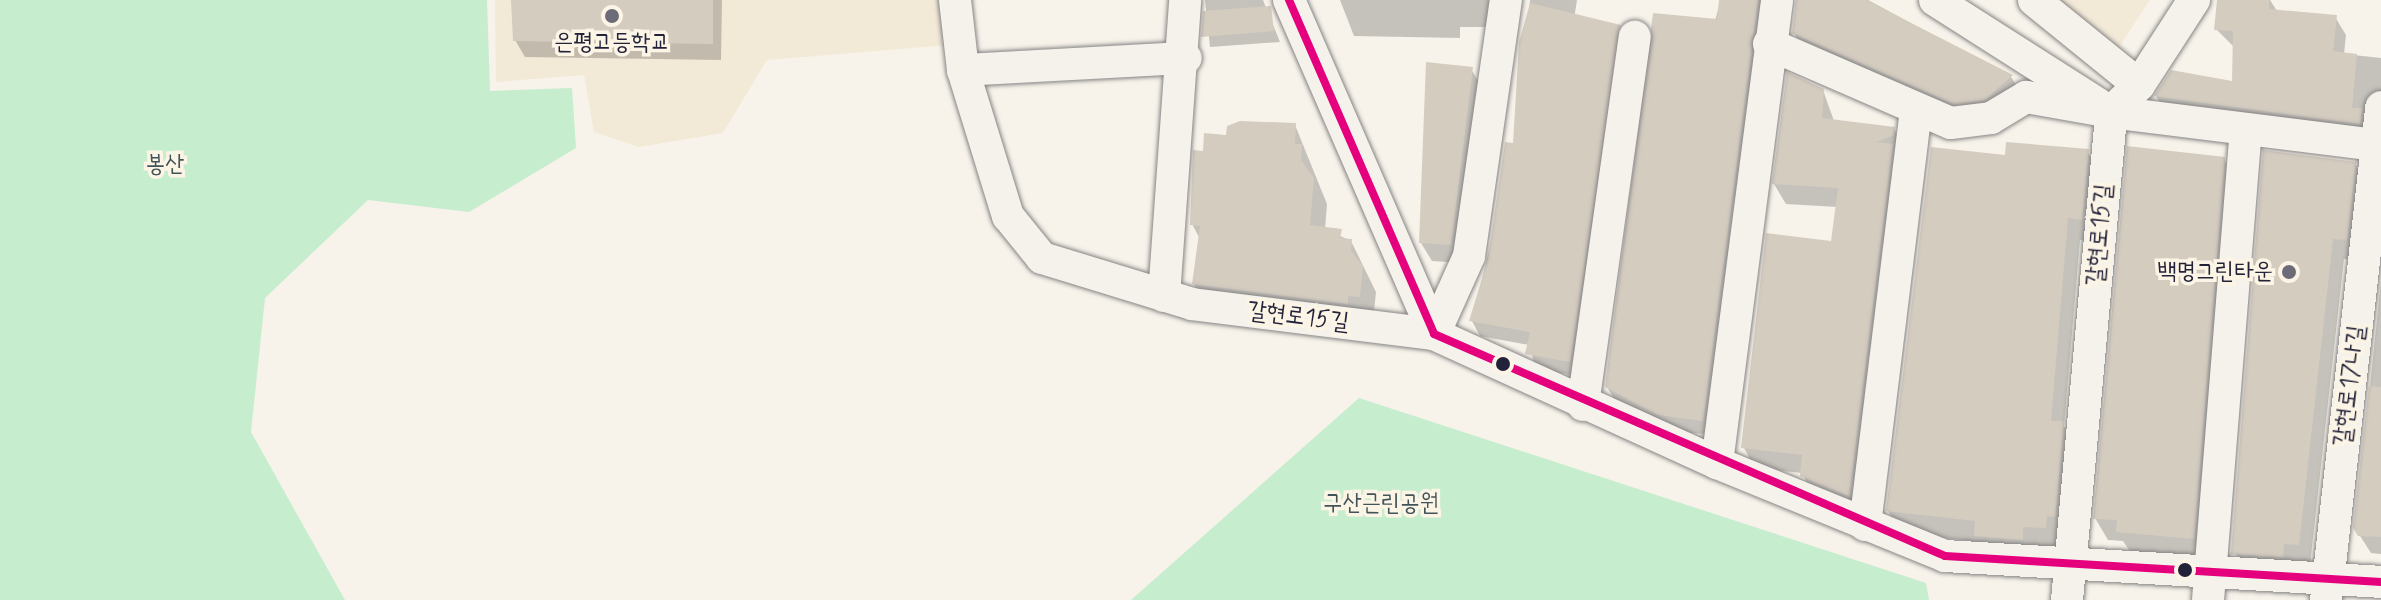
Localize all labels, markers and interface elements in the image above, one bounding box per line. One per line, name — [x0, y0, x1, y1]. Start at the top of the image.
marker: 은평고등학교 — [603, 7, 621, 25]
place label: 은평고등학교 — [554, 29, 670, 57]
park label: 봉산 — [146, 151, 184, 179]
street label: 갈현로15길 — [2081, 183, 2119, 287]
place label: 백명그린타운 — [2157, 258, 2273, 286]
marker: 백명그린타운 — [2280, 263, 2298, 281]
street label: 갈현로15길 — [1245, 296, 1351, 338]
street label: 갈현로17나길 — [2328, 324, 2372, 448]
unlabelled marker — [1495, 356, 1511, 372]
park label: 구산근린공원 — [1323, 490, 1439, 518]
unlabelled marker — [2177, 562, 2193, 578]

